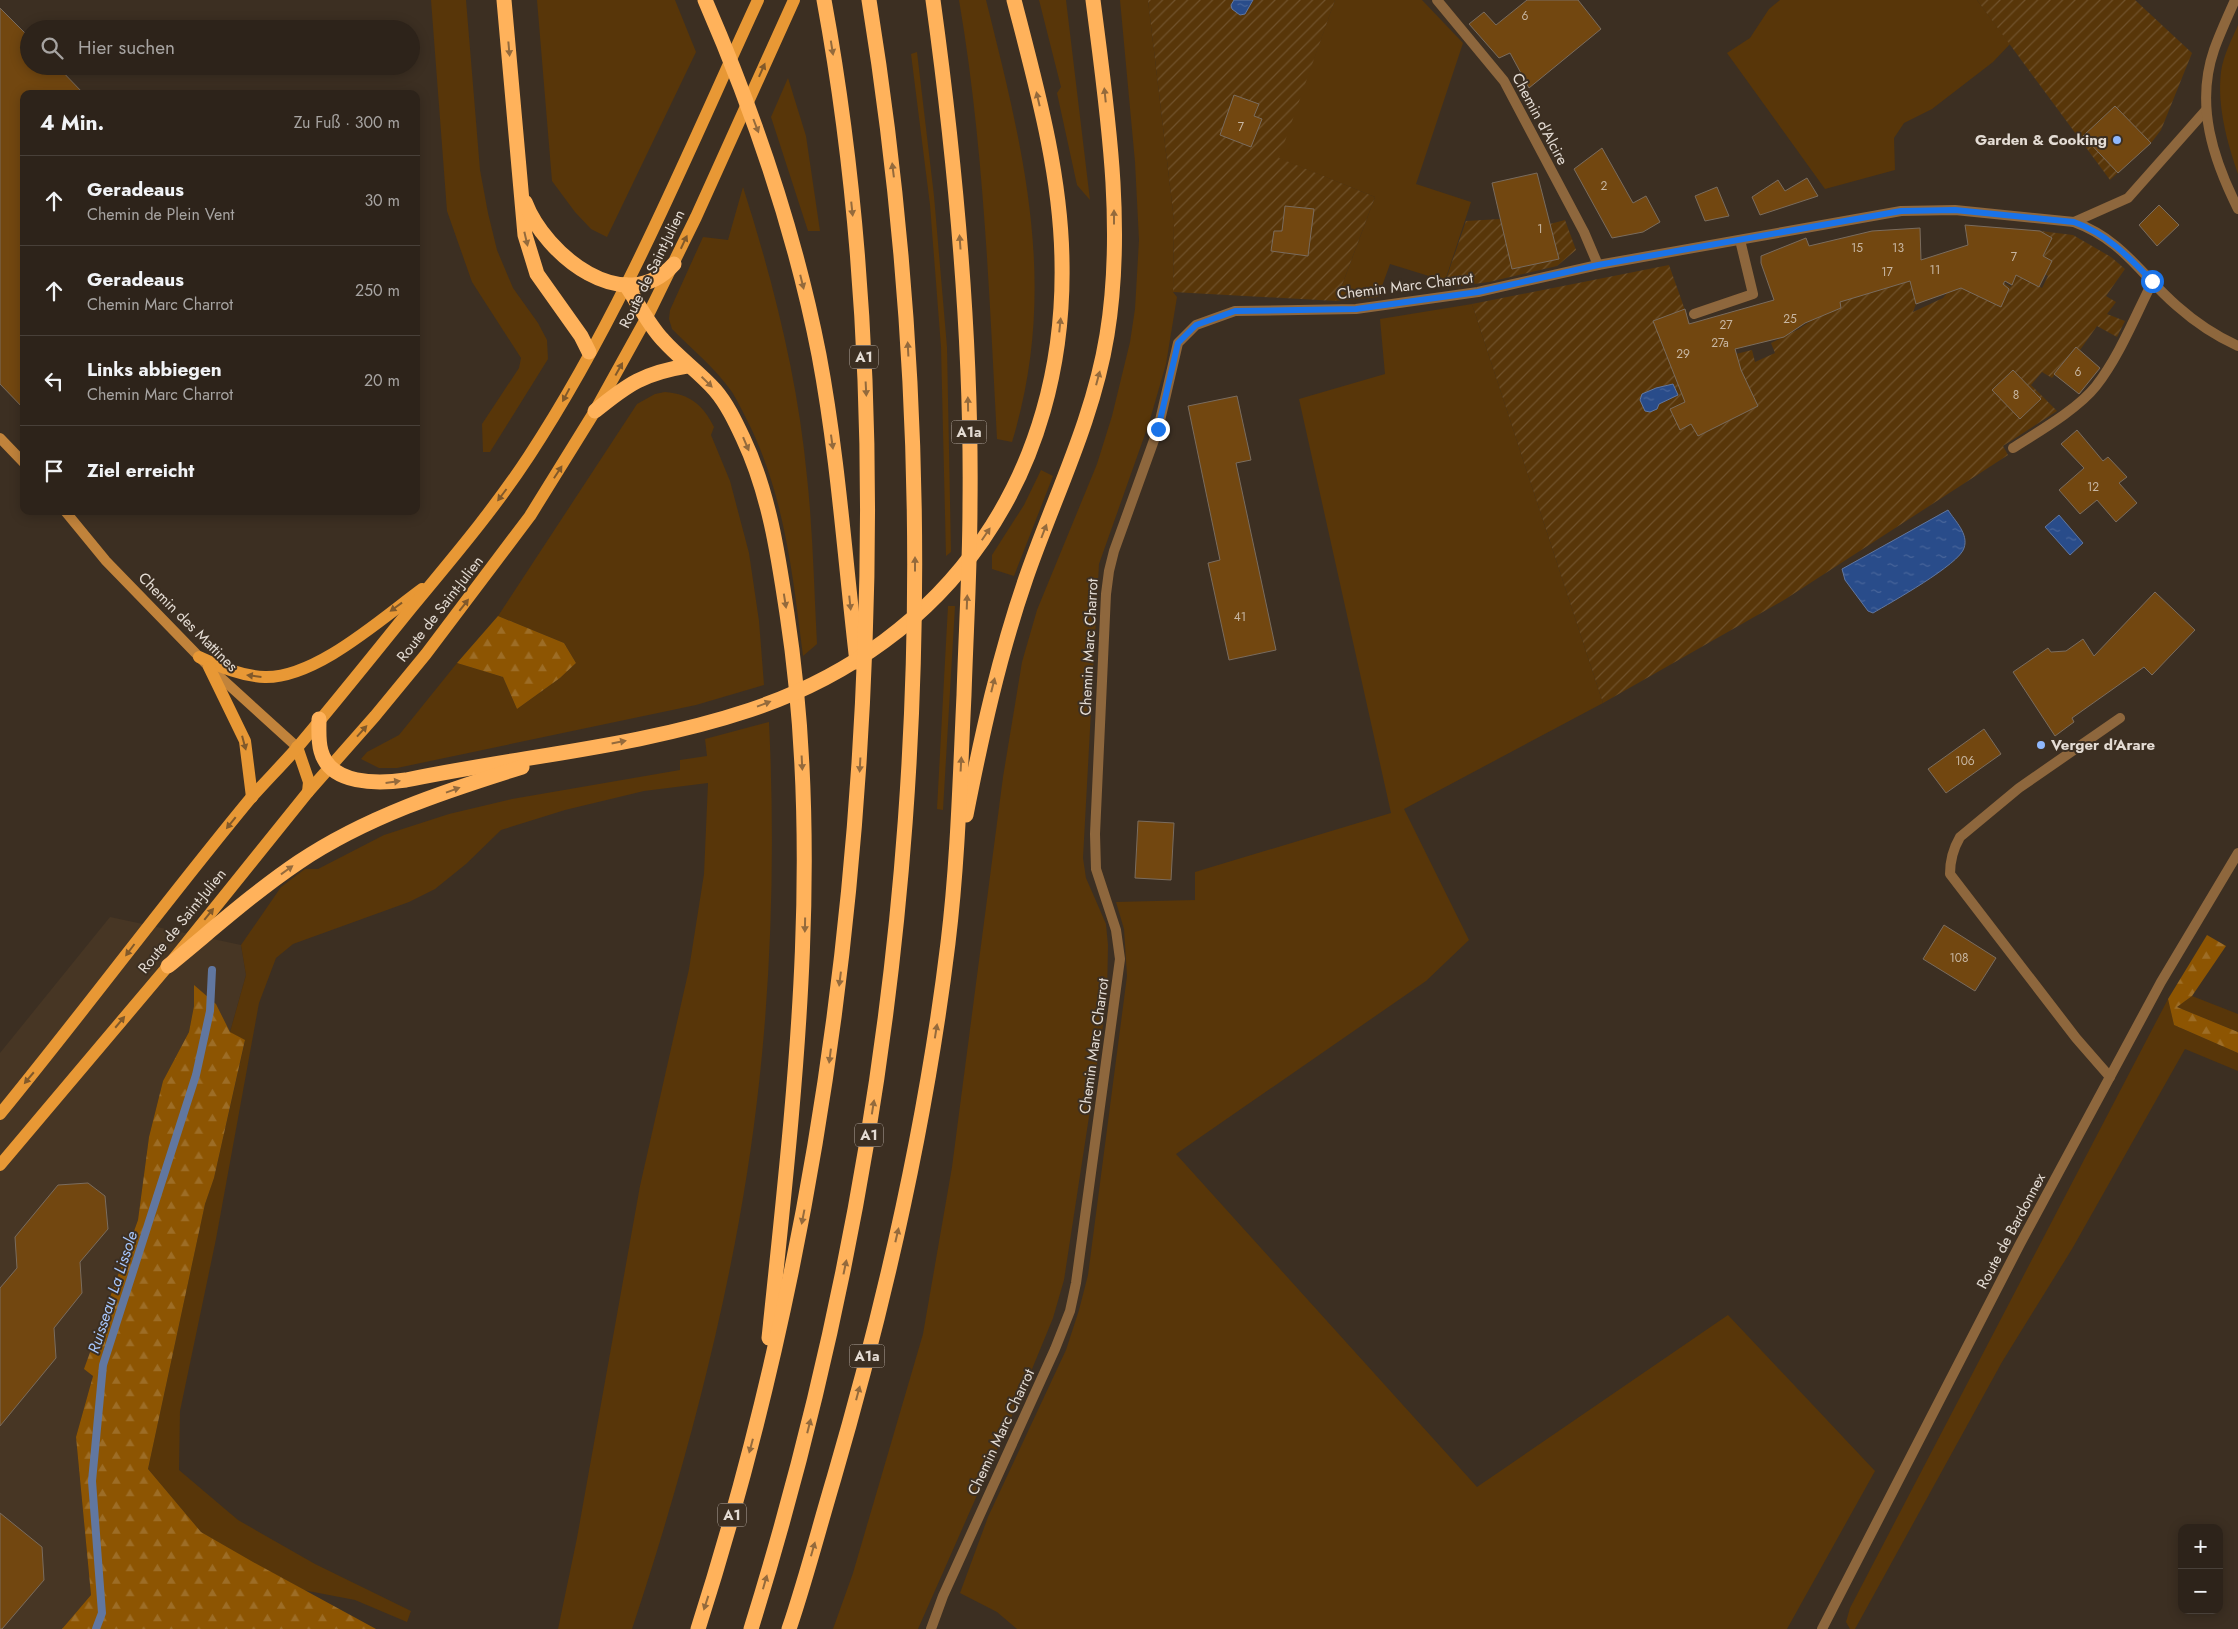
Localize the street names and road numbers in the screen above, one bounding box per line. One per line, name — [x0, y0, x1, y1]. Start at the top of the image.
street label: Chemin d'Alcire — [1506, 69, 1574, 169]
street label: Route de Saint-Julien — [614, 206, 690, 332]
street label: Chemin Marc Charrot — [1336, 267, 1475, 305]
road number: A1 — [850, 346, 878, 368]
road number: A1a — [952, 421, 986, 444]
street label: Route de Saint-Julien — [391, 551, 489, 667]
street label: Chemin des Mattines — [133, 567, 243, 677]
street label: Chemin Marc Charrot — [1074, 578, 1104, 716]
street label: Route de Saint-Julien — [133, 864, 231, 978]
street label: Chemin Marc Charrot — [1074, 976, 1114, 1115]
road number: A1 — [855, 1124, 883, 1146]
street label: Route de Bardonnex — [1971, 1169, 2051, 1293]
road number: A1a — [850, 1344, 884, 1368]
street label: Chemin Marc Charrot — [962, 1365, 1040, 1499]
road number: A1 — [718, 1504, 746, 1526]

